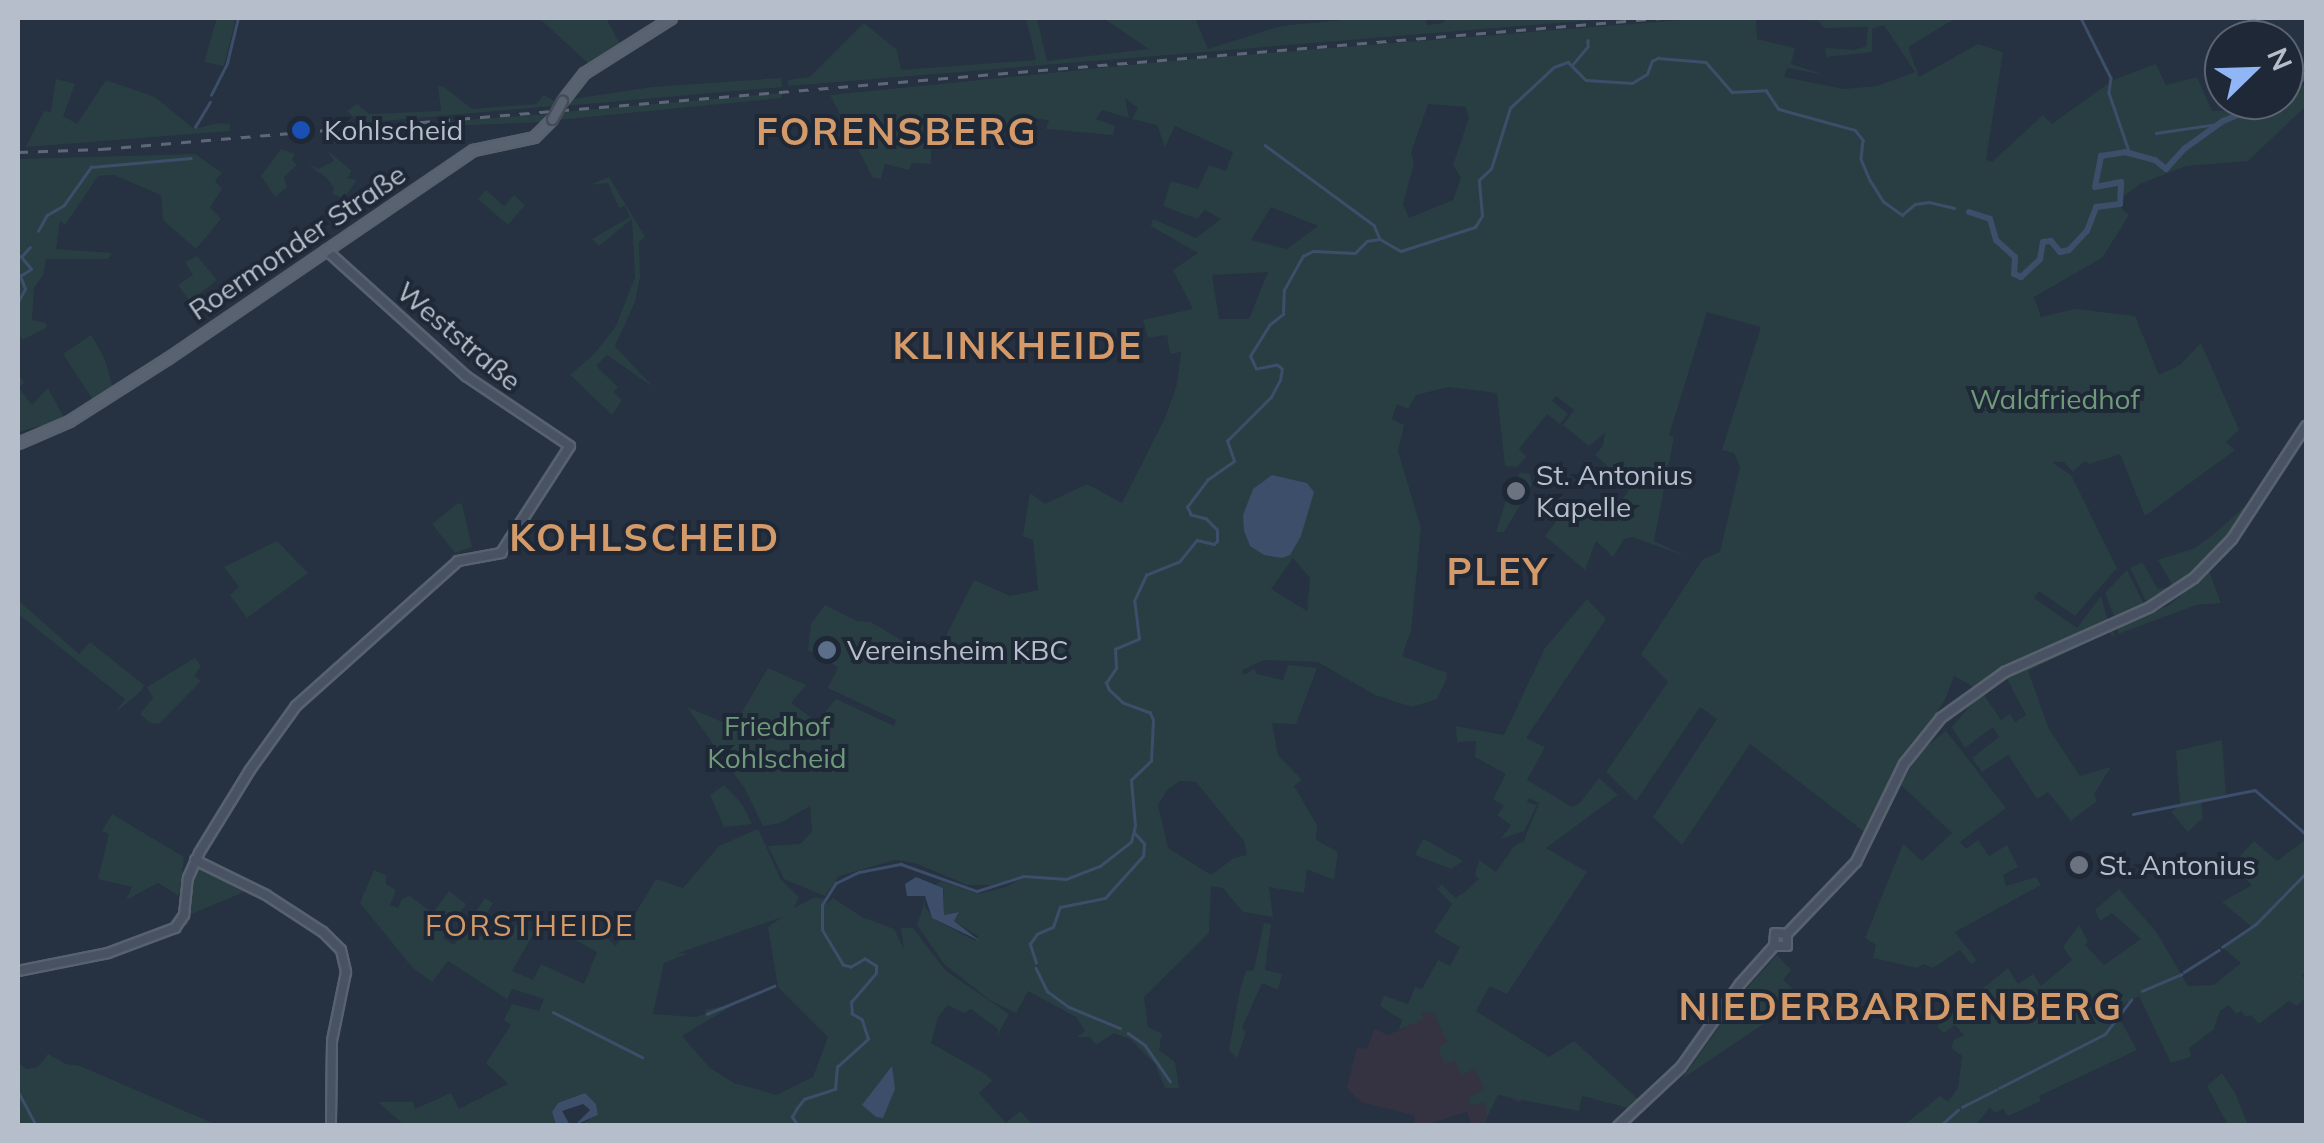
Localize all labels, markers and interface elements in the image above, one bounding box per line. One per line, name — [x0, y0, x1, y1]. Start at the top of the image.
north arrow — [2204, 20, 2304, 120]
text: N — [2260, 42, 2300, 75]
district label: FORENSBERG — [756, 109, 1038, 155]
place label: Kohlscheid — [324, 113, 463, 147]
marker: Kohlscheid — [288, 117, 314, 143]
street label: Roermonder Straße — [182, 157, 412, 327]
street label: Weststraße — [390, 274, 528, 398]
district label: KLINKHEIDE — [893, 323, 1143, 369]
park label: Waldfriedhof — [1970, 382, 2140, 416]
place label: St. Antonius Kapelle — [1536, 458, 1693, 524]
marker: St. Antonius Kapelle — [1505, 480, 1527, 502]
district label: KOHLSCHEID — [509, 515, 781, 561]
district label: PLEY — [1447, 549, 1549, 595]
place label: Vereinsheim KBC — [847, 633, 1068, 667]
marker: Vereinsheim KBC — [816, 639, 838, 661]
park label: Friedhof Kohlscheid — [707, 709, 847, 775]
place label: St. Antonius — [2099, 848, 2256, 882]
marker: St. Antonius — [2068, 854, 2090, 876]
district label: FORSTHEIDE — [425, 907, 635, 943]
district label: NIEDERBARDENBERG — [1678, 984, 2124, 1030]

